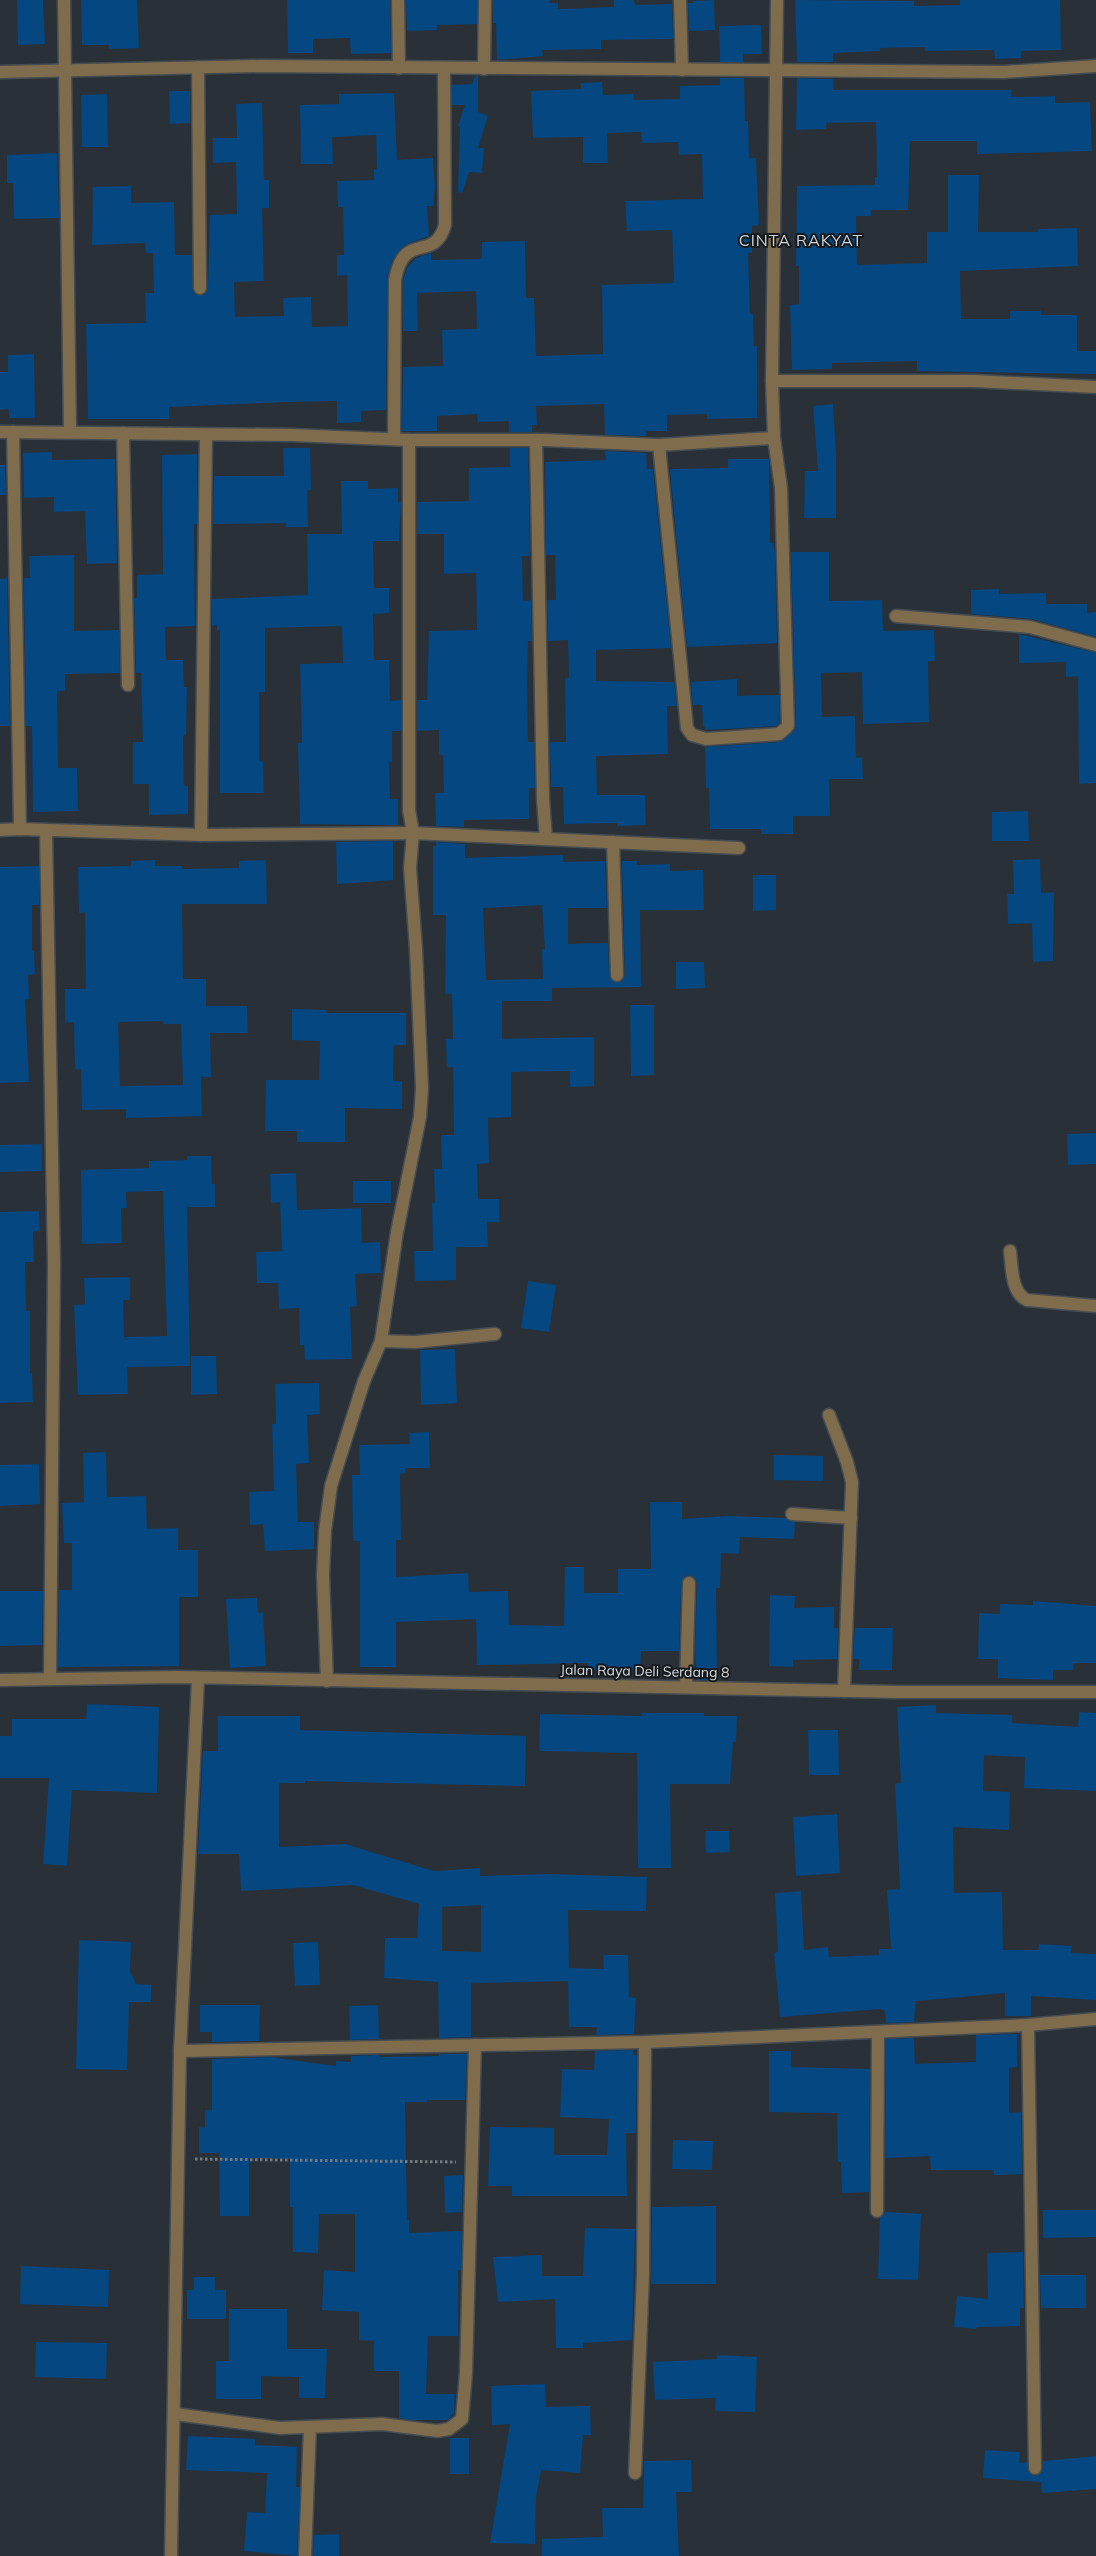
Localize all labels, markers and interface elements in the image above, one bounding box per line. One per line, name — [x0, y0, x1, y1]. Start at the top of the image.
district label: CINTA RAKYAT — [739, 230, 863, 250]
street label: Jalan Raya Deli Serdang 8 — [560, 1661, 730, 1681]

